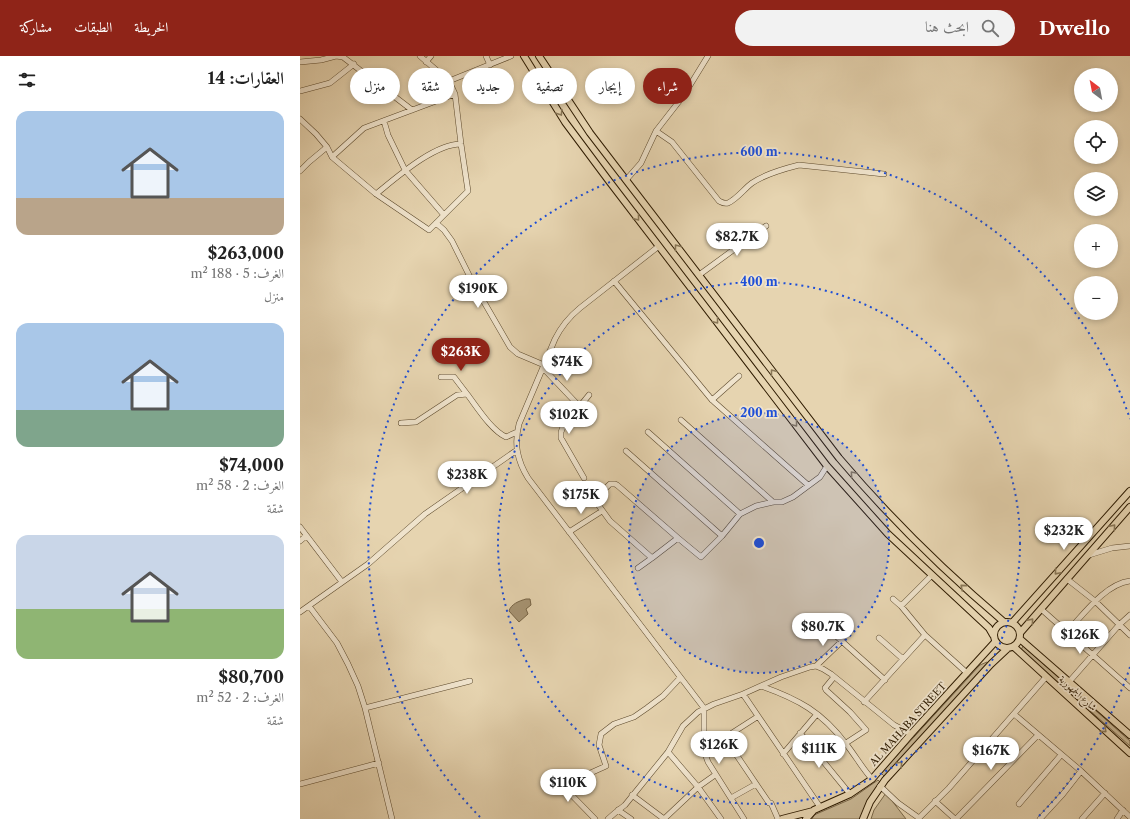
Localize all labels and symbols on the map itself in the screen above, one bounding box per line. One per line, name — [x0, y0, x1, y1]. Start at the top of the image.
north arrow — [1074, 68, 1118, 112]
one-way arrow — [555, 109, 562, 116]
text: 600 m — [740, 144, 778, 159]
one-way arrow — [632, 213, 639, 220]
pin: $82.7K — [704, 223, 770, 257]
one-way arrow — [675, 244, 682, 251]
text: 400 m — [740, 274, 778, 289]
pin: $190K — [450, 275, 506, 309]
one-way arrow — [711, 316, 718, 323]
pin: $263K — [433, 338, 489, 372]
pin: $74K — [543, 348, 591, 382]
one-way arrow — [770, 369, 778, 376]
pin: $102K — [541, 401, 597, 435]
text: 200 m — [740, 405, 778, 420]
one-way arrow — [790, 419, 797, 426]
pin: $238K — [439, 461, 495, 495]
one-way arrow — [851, 472, 858, 479]
pin: $175K — [553, 481, 609, 515]
pin: $232K — [1036, 517, 1092, 551]
one-way arrow — [1108, 524, 1115, 532]
centre of rings — [752, 536, 766, 550]
one-way arrow — [1055, 567, 1062, 575]
one-way arrow — [961, 585, 968, 592]
pin: $80.7K — [790, 613, 856, 647]
one-way arrow — [1026, 618, 1033, 626]
pin: $126K — [1052, 621, 1108, 655]
street label: شارع الجمهورية — [1054, 672, 1100, 716]
street label: AL MAHABA STREET — [866, 679, 949, 769]
one-way arrow — [1100, 725, 1107, 732]
pin: $126K — [691, 731, 747, 765]
pin: $111K — [791, 735, 847, 769]
pin: $167K — [963, 737, 1019, 771]
one-way arrow — [895, 761, 903, 769]
pin: $110K — [540, 769, 596, 803]

